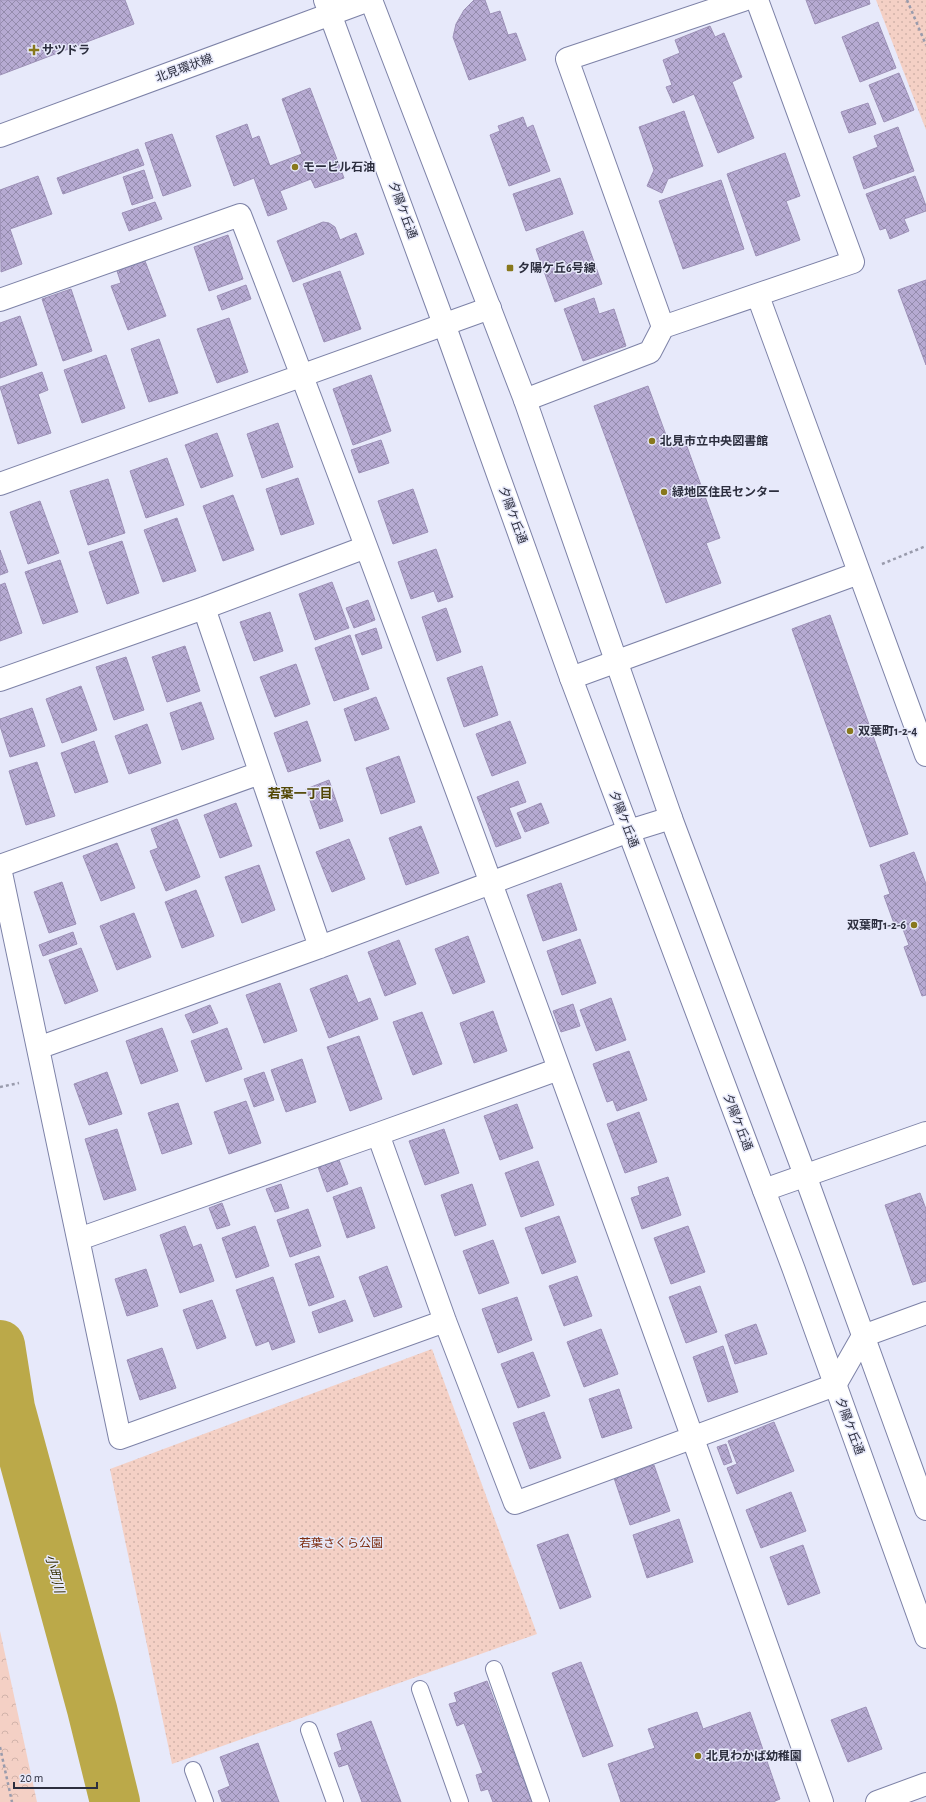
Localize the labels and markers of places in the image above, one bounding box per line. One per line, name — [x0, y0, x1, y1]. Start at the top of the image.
place label: サツドラ — [42, 44, 90, 56]
marker: サツドラ — [29, 45, 39, 55]
place label: モービル石油 — [303, 160, 375, 173]
marker: モービル石油 — [290, 162, 300, 172]
place label: 夕陽ケ丘6号線 — [518, 261, 596, 274]
marker: 夕陽ケ丘6号線 — [505, 263, 515, 273]
place label: 北見市立中央図書館 — [660, 435, 768, 447]
marker: 北見市立中央図書館 — [647, 436, 657, 446]
place label: 緑地区住民センター — [672, 485, 780, 498]
marker: 緑地区住民センター — [659, 487, 669, 497]
place label: 双葉町1-2-4 — [858, 725, 917, 737]
marker: 双葉町1-2-4 — [845, 726, 855, 736]
place label: 双葉町1-2-6 — [847, 919, 906, 931]
marker: 双葉町1-2-6 — [909, 920, 919, 930]
place label: 北見わかば幼稚園 — [706, 1749, 802, 1762]
marker: 北見わかば幼稚園 — [693, 1751, 703, 1761]

